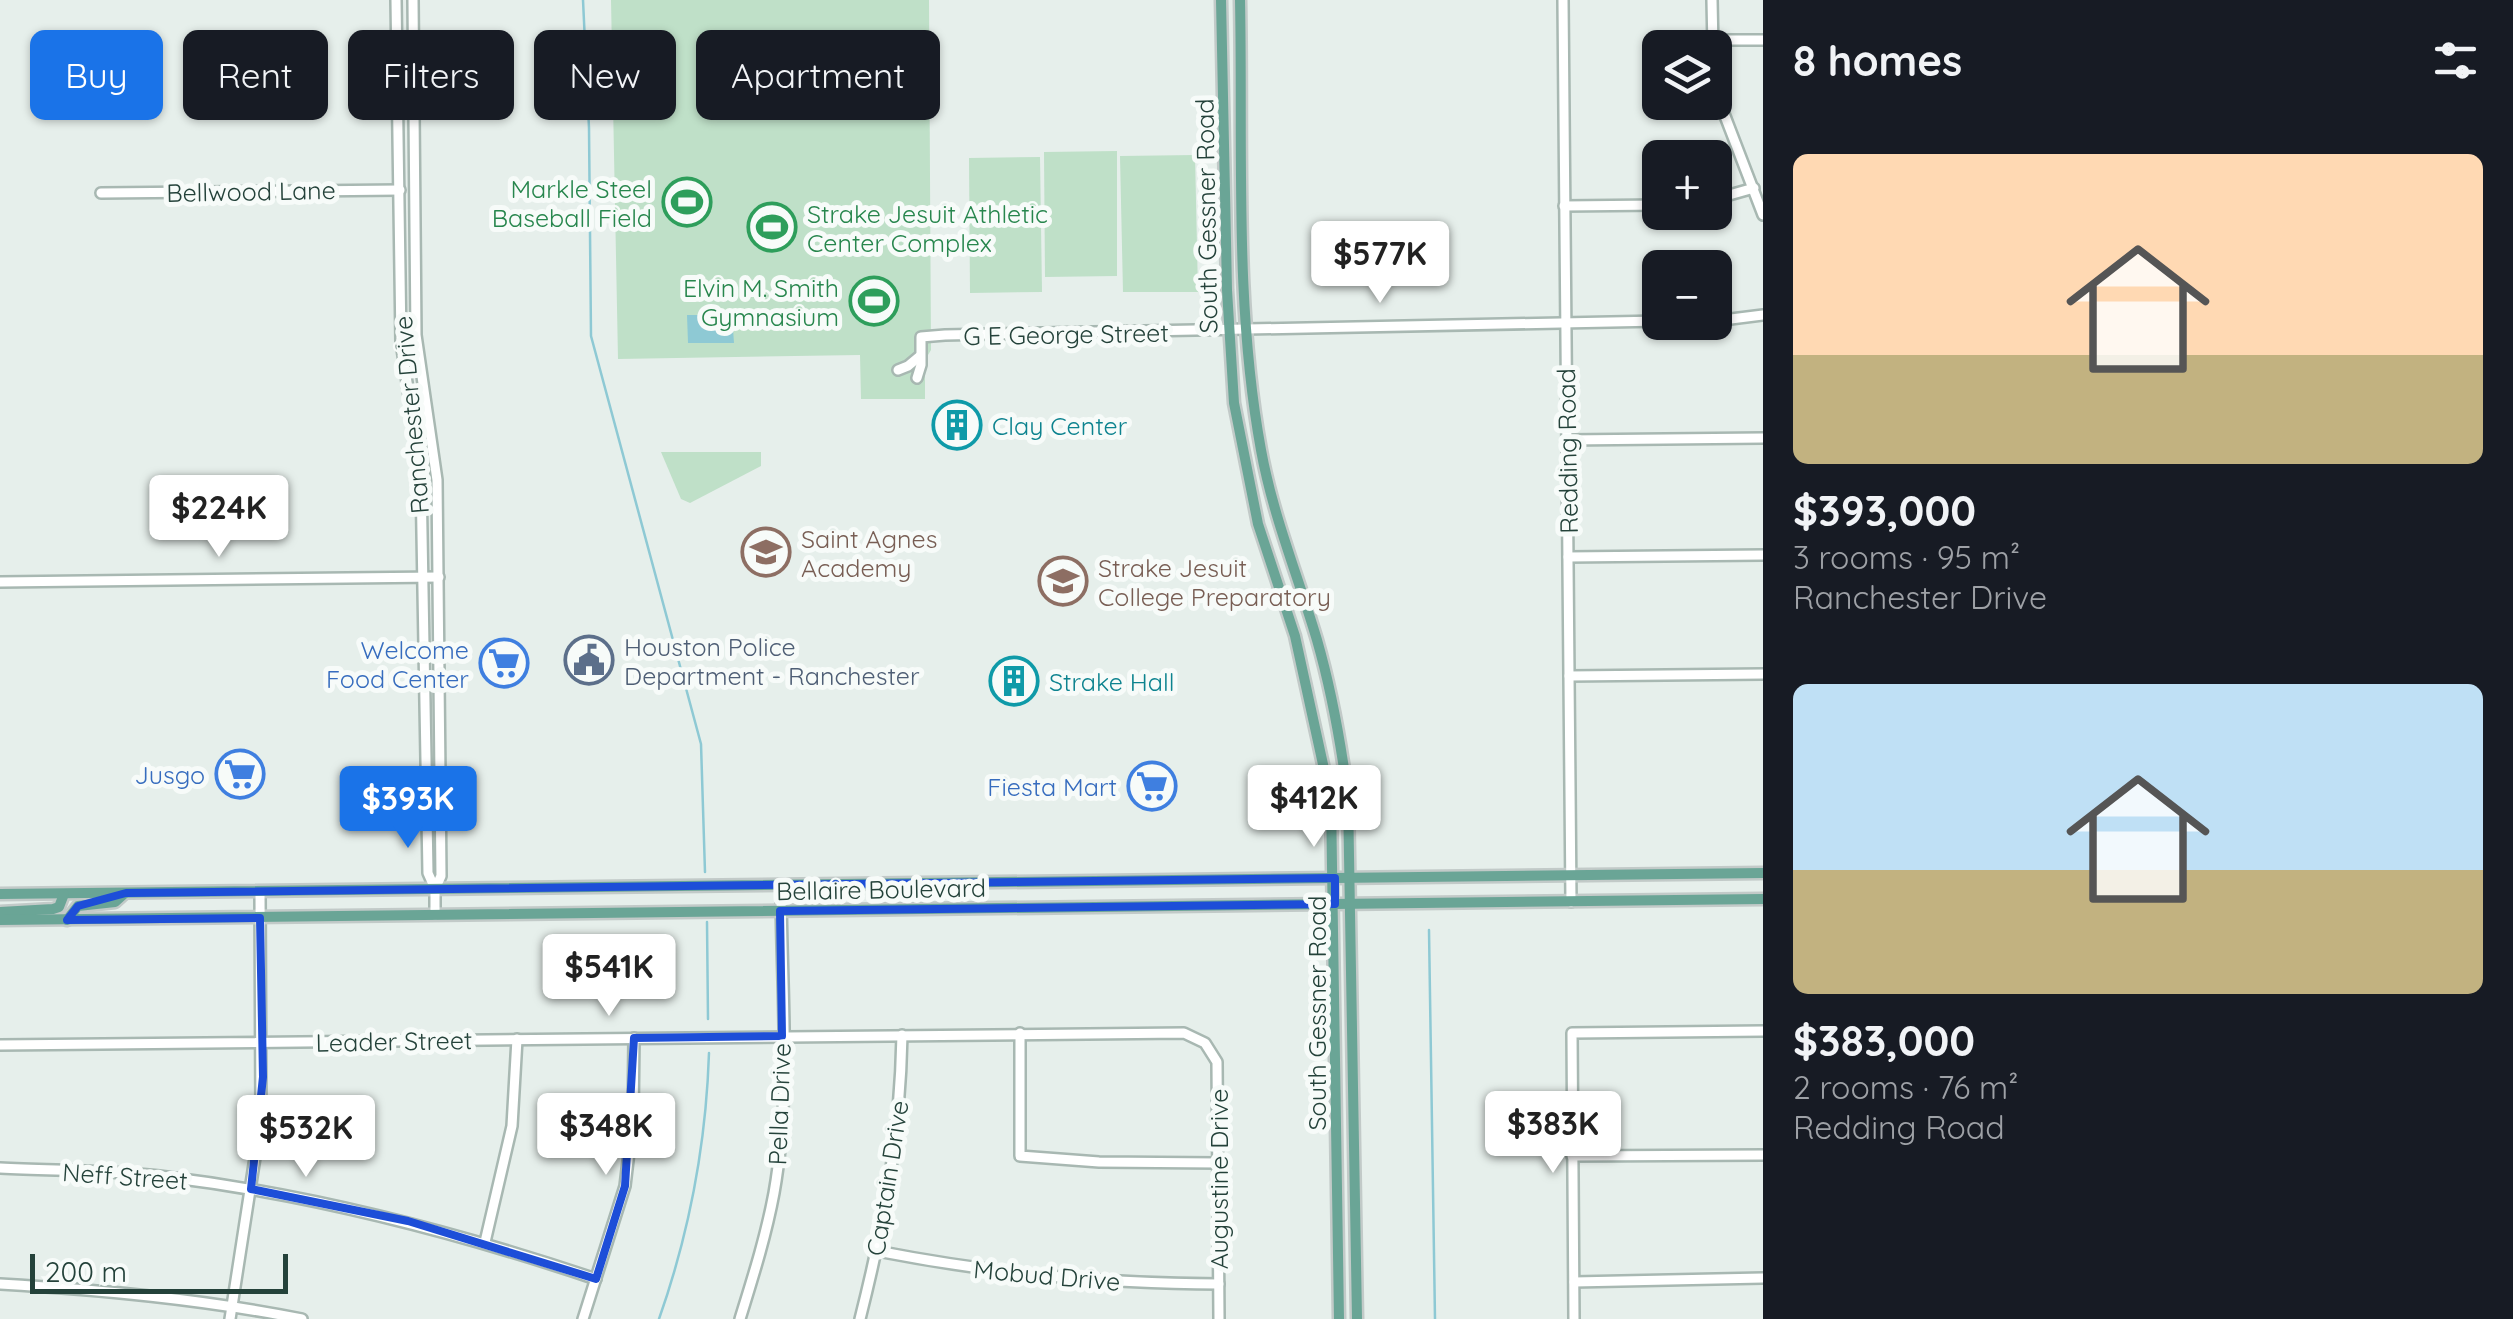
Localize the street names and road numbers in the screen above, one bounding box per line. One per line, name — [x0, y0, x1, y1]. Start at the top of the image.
street label: South Gessner Road — [1188, 98, 1224, 334]
street label: Bellwood Lane — [166, 174, 336, 208]
street label: Ranchester Drive — [387, 315, 435, 515]
street label: G E George Street — [963, 317, 1169, 351]
street label: Redding Road — [1550, 368, 1584, 534]
street label: Bellaire Boulevard — [776, 872, 986, 906]
street label: South Gessner Road — [1301, 896, 1332, 1130]
street label: Leader Street — [315, 1024, 473, 1058]
street label: Pella Drive — [761, 1042, 797, 1166]
street label: Augustine Drive — [1203, 1089, 1234, 1269]
street label: Captain Drive — [859, 1098, 915, 1258]
street label: Neff Street — [61, 1156, 189, 1196]
street label: Mobud Drive — [972, 1253, 1122, 1297]

